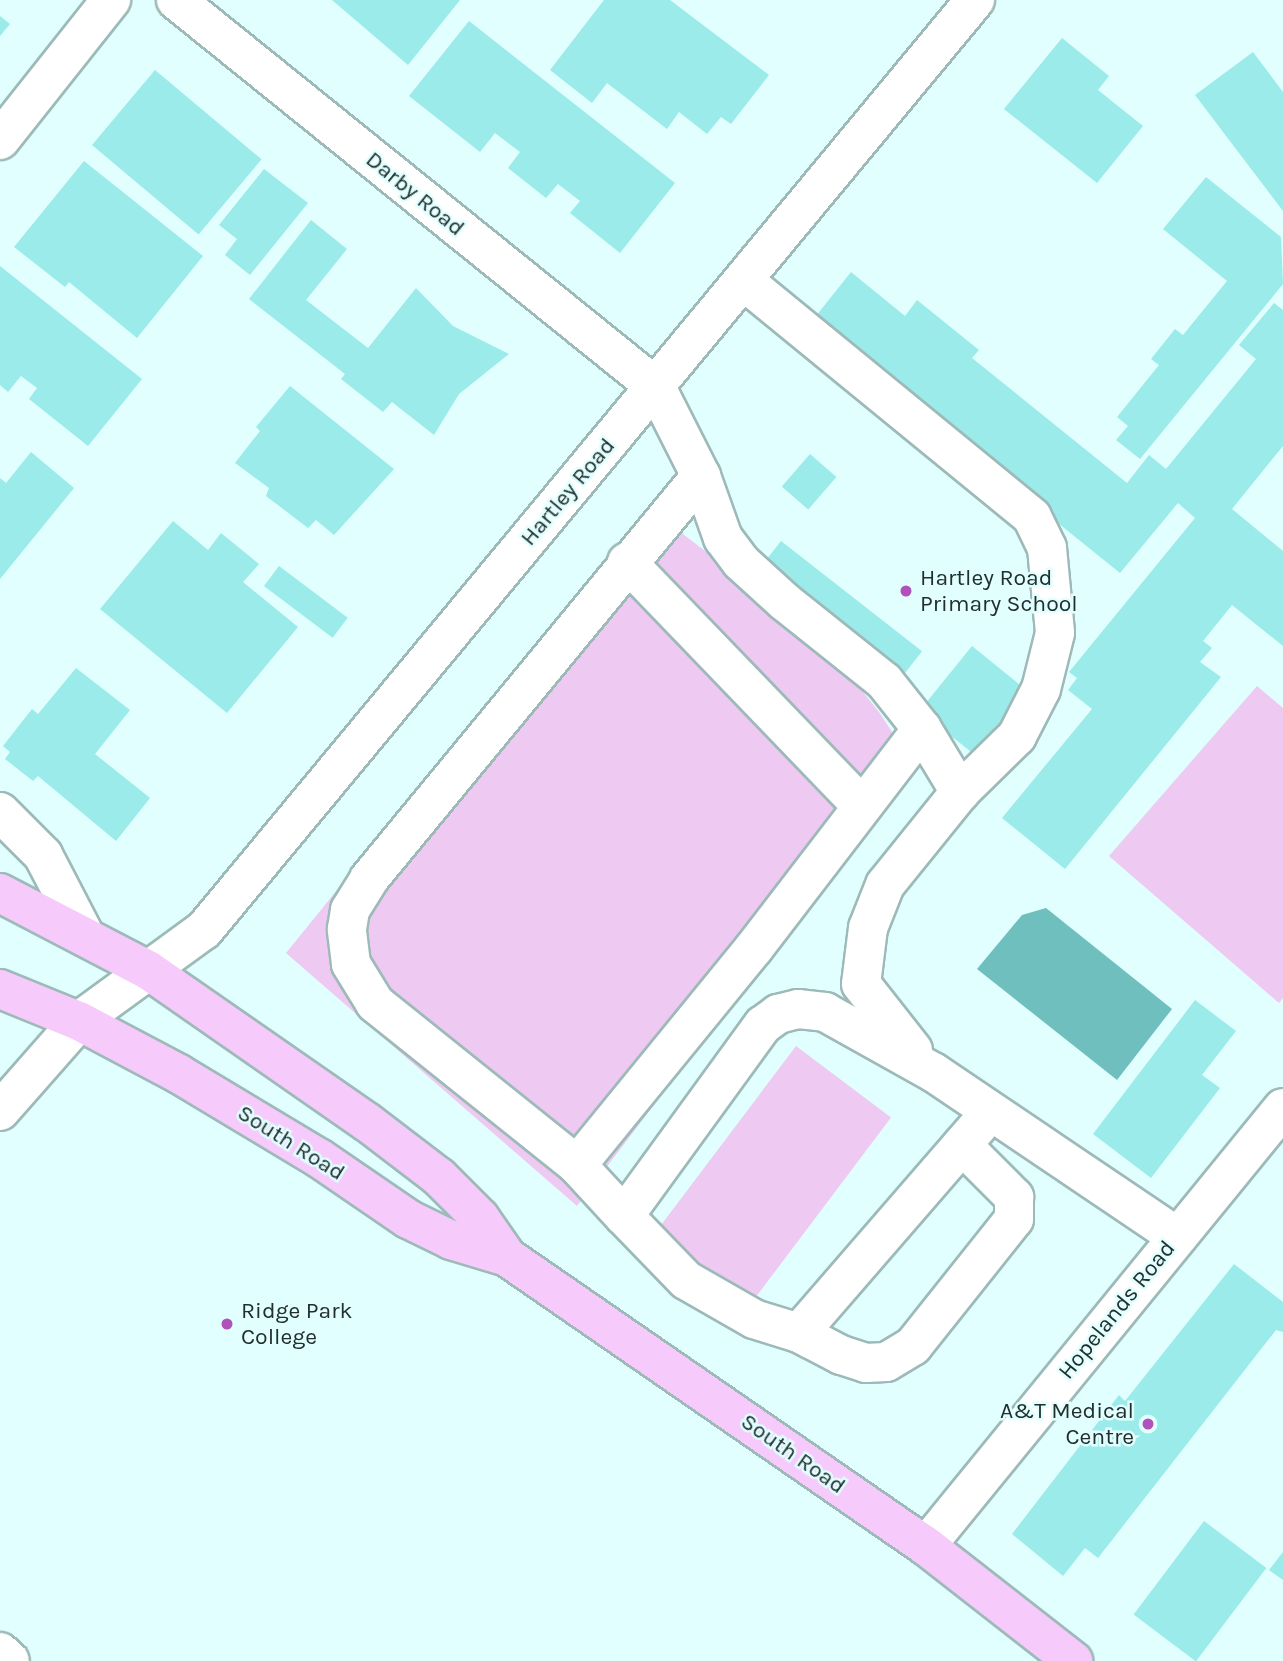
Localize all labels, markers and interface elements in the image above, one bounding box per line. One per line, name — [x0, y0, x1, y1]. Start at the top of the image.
street label: Darby Road — [360, 146, 470, 242]
street label: Hartley Road — [515, 432, 621, 552]
place label: Hartley Road Primary School — [920, 564, 1078, 618]
marker: Hartley Road Primary School — [898, 583, 914, 599]
street label: South Road — [232, 1099, 350, 1187]
street label: Hopelands Road — [1053, 1235, 1181, 1385]
place label: Ridge Park College — [241, 1297, 352, 1351]
marker: Ridge Park College — [219, 1316, 235, 1332]
place label: A&T Medical Centre — [1000, 1397, 1134, 1451]
street label: South Road — [735, 1408, 851, 1500]
marker: A&T Medical Centre — [1140, 1416, 1156, 1432]

